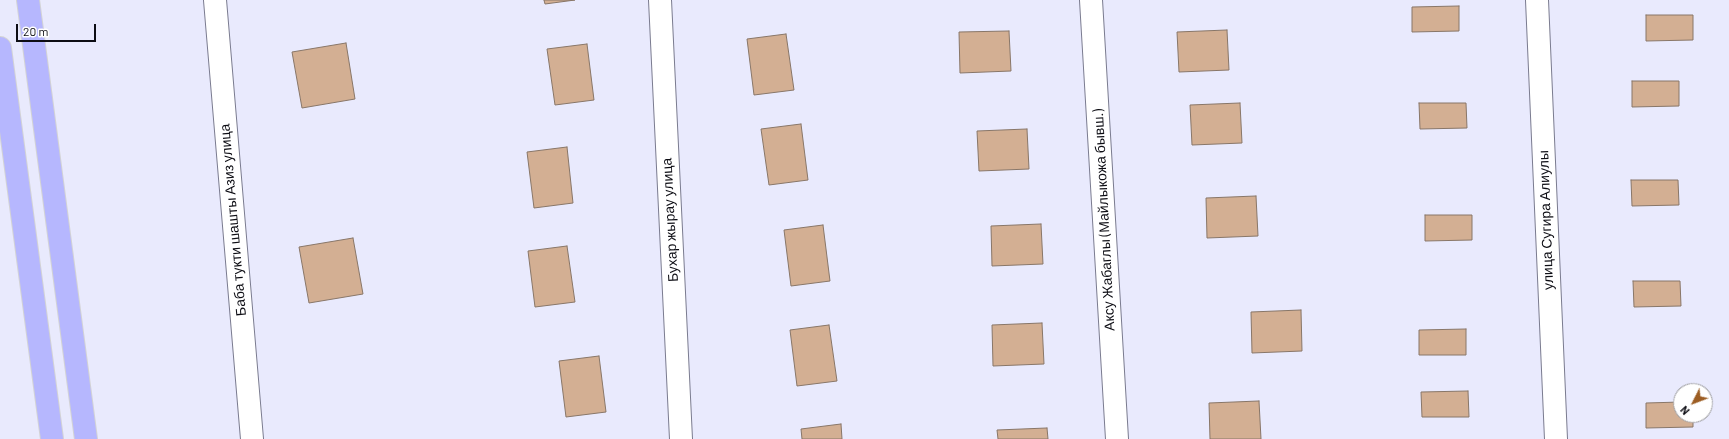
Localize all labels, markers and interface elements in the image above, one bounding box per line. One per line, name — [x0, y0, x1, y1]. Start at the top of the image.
scale bar — [18, 16, 98, 42]
text: 20 m — [23, 24, 49, 38]
street label: Аксу Жабаглы (Майлыкожа бывш.) — [1090, 109, 1118, 331]
street label: Баба тукти шашты Азиз улица — [216, 123, 250, 317]
street label: улица Сугира Алиулы — [1535, 150, 1557, 290]
street label: Бухар жырау улица — [658, 158, 682, 282]
north arrow — [1673, 383, 1713, 423]
text: N — [1677, 404, 1692, 418]

